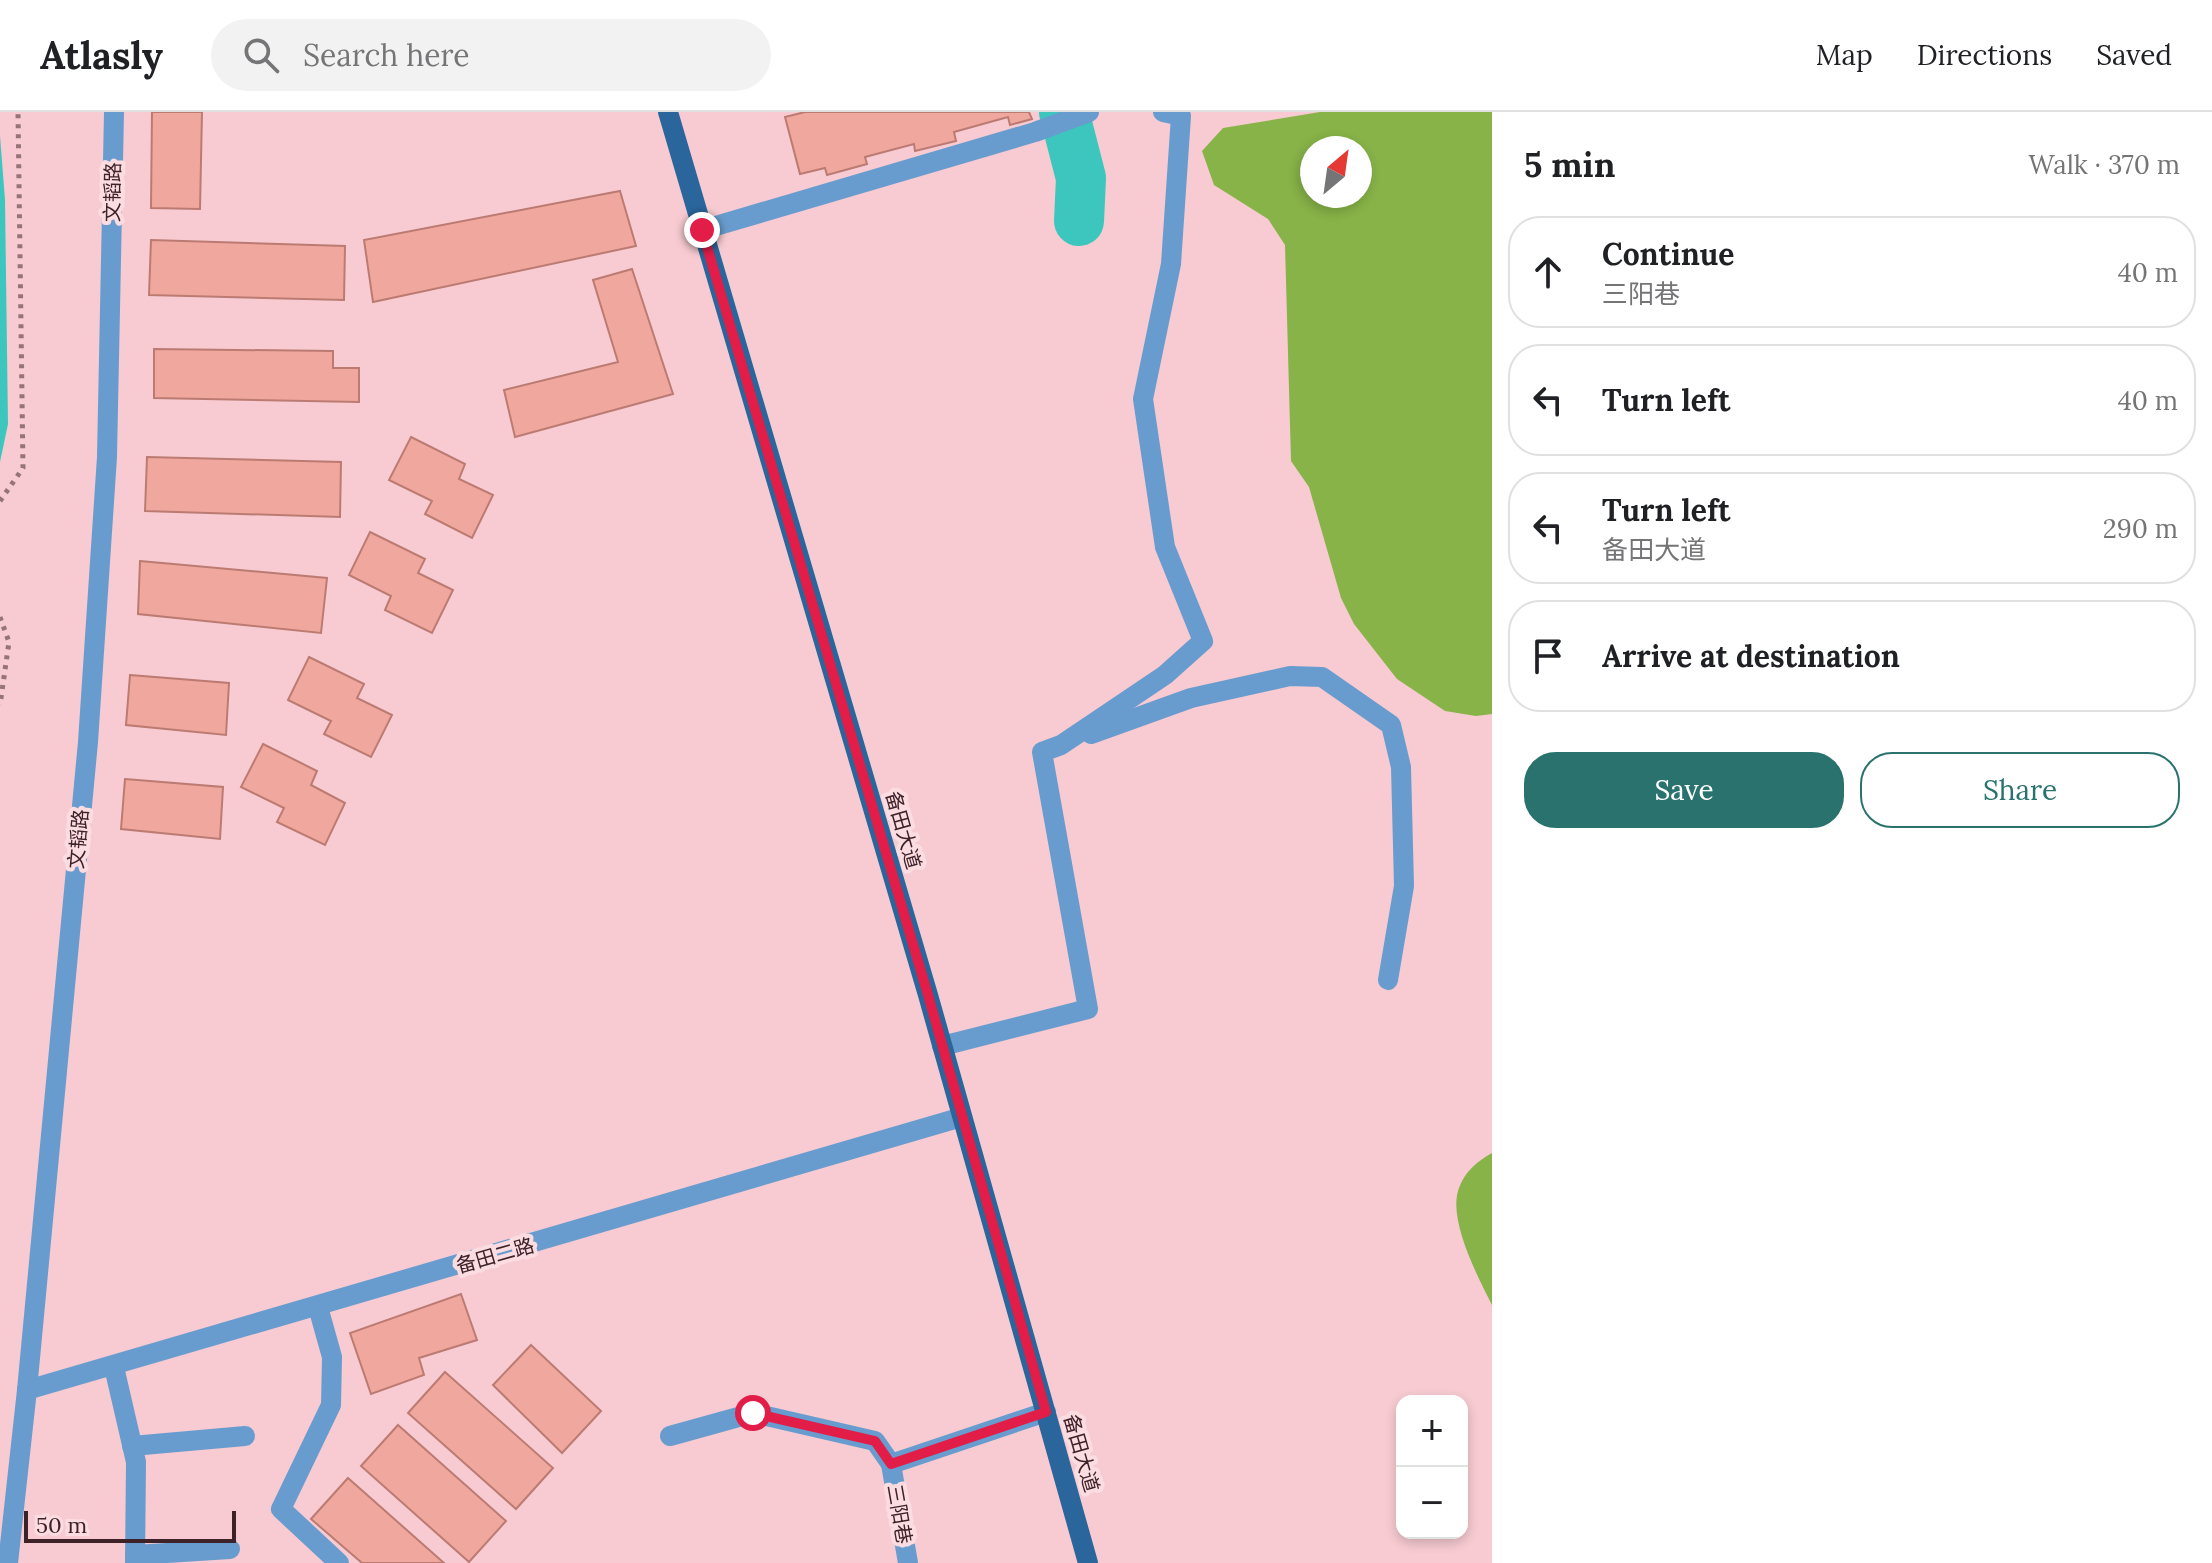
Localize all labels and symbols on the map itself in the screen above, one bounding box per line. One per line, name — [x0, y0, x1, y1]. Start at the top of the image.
north arrow — [1300, 136, 1372, 208]
street label: 文韬路 — [99, 162, 125, 222]
route end — [684, 212, 720, 248]
street label: 备田大道 — [881, 788, 927, 872]
street label: 文韬路 — [63, 808, 93, 870]
street label: 备田二路 — [453, 1232, 537, 1278]
route start — [735, 1395, 771, 1431]
street label: 备田大道 — [1059, 1411, 1105, 1495]
street label: 三阳巷 — [882, 1482, 918, 1546]
scale bar — [24, 1507, 236, 1543]

